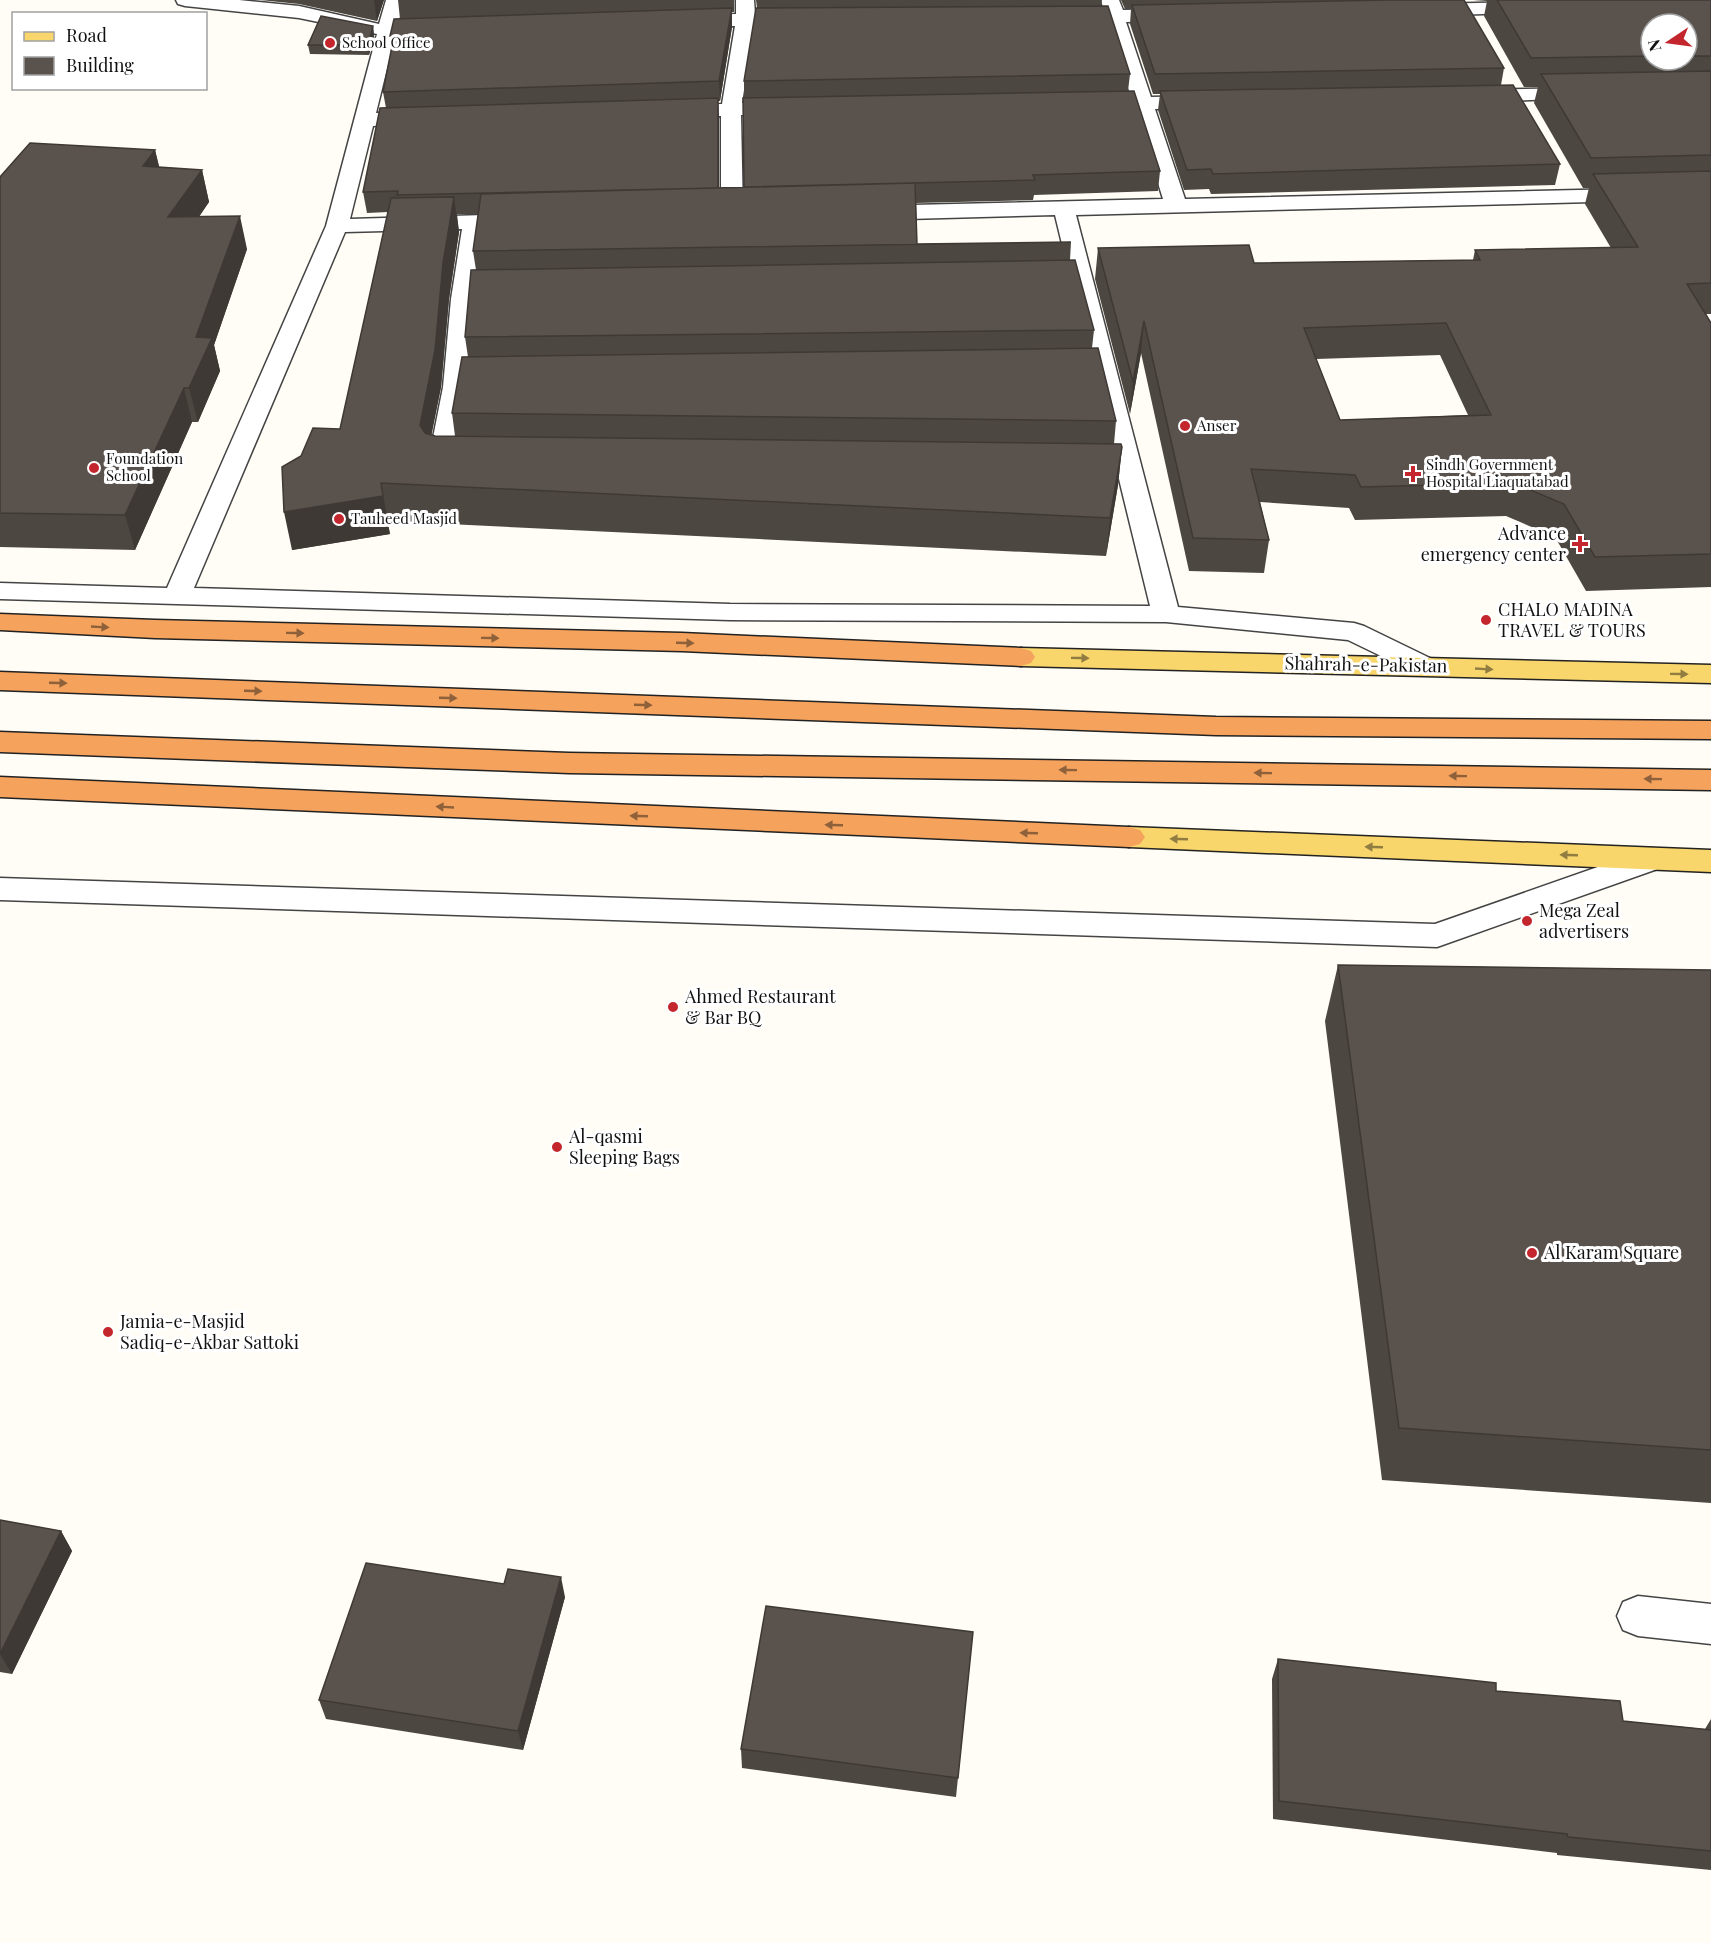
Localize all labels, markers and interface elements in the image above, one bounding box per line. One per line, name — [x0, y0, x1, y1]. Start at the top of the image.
legend — [12, 12, 207, 90]
north arrow — [1639, 12, 1699, 72]
text: Road — [66, 23, 107, 47]
place label: School Office — [342, 32, 431, 52]
marker: School Office — [323, 36, 337, 50]
text: N — [1642, 37, 1665, 53]
text: Building — [66, 53, 134, 77]
place label: Anser — [1196, 415, 1237, 435]
marker: Anser — [1178, 419, 1192, 433]
place label: Foundation School — [106, 448, 183, 485]
place label: Sindh Government Hospital Liaquatabad — [1426, 454, 1569, 491]
marker: Foundation School — [87, 461, 101, 475]
marker: Sindh Government Hospital Liaquatabad — [1404, 465, 1422, 483]
place label: Tauheed Masjid — [351, 508, 457, 528]
marker: Tauheed Masjid — [332, 512, 346, 526]
place label: Advance emergency center — [1421, 521, 1566, 566]
marker: Advance emergency center — [1571, 535, 1589, 553]
place label: CHALO MADINA TRAVEL & TOURS — [1498, 597, 1646, 642]
marker: CHALO MADINA TRAVEL & TOURS — [1479, 613, 1493, 627]
one-way arrow — [91, 622, 110, 631]
one-way arrow — [286, 628, 305, 638]
one-way arrow — [481, 633, 500, 642]
one-way arrow — [676, 638, 695, 647]
street label: Shahrah-e-Pakistan — [1284, 651, 1448, 677]
one-way arrow — [1070, 654, 1089, 663]
one-way arrow — [1475, 664, 1494, 673]
one-way arrow — [1670, 669, 1689, 678]
one-way arrow — [49, 679, 68, 688]
one-way arrow — [244, 686, 263, 695]
one-way arrow — [439, 693, 458, 702]
one-way arrow — [634, 700, 653, 710]
one-way arrow — [1058, 765, 1077, 775]
one-way arrow — [1253, 768, 1272, 778]
one-way arrow — [1448, 771, 1467, 781]
one-way arrow — [1643, 774, 1662, 784]
one-way arrow — [435, 803, 454, 812]
one-way arrow — [630, 812, 649, 821]
one-way arrow — [825, 820, 844, 829]
one-way arrow — [1020, 828, 1039, 838]
one-way arrow — [1169, 835, 1188, 844]
one-way arrow — [1364, 843, 1383, 852]
one-way arrow — [1559, 851, 1578, 860]
place label: Mega Zeal advertisers — [1539, 898, 1629, 943]
marker: Mega Zeal advertisers — [1520, 914, 1534, 928]
place label: Ahmed Restaurant & Bar BQ — [684, 984, 836, 1029]
marker: Ahmed Restaurant & Bar BQ — [666, 1000, 680, 1014]
place label: Al-qasmi Sleeping Bags — [568, 1124, 680, 1169]
marker: Al-qasmi Sleeping Bags — [550, 1140, 564, 1154]
place label: Al Karam Square — [1543, 1240, 1679, 1264]
marker: Al Karam Square — [1525, 1246, 1539, 1260]
place label: Jamia-e-Masjid Sadiq-e-Akbar Sattoki — [119, 1309, 299, 1354]
marker: Jamia-e-Masjid Sadiq-e-Akbar Sattoki — [101, 1325, 115, 1339]

